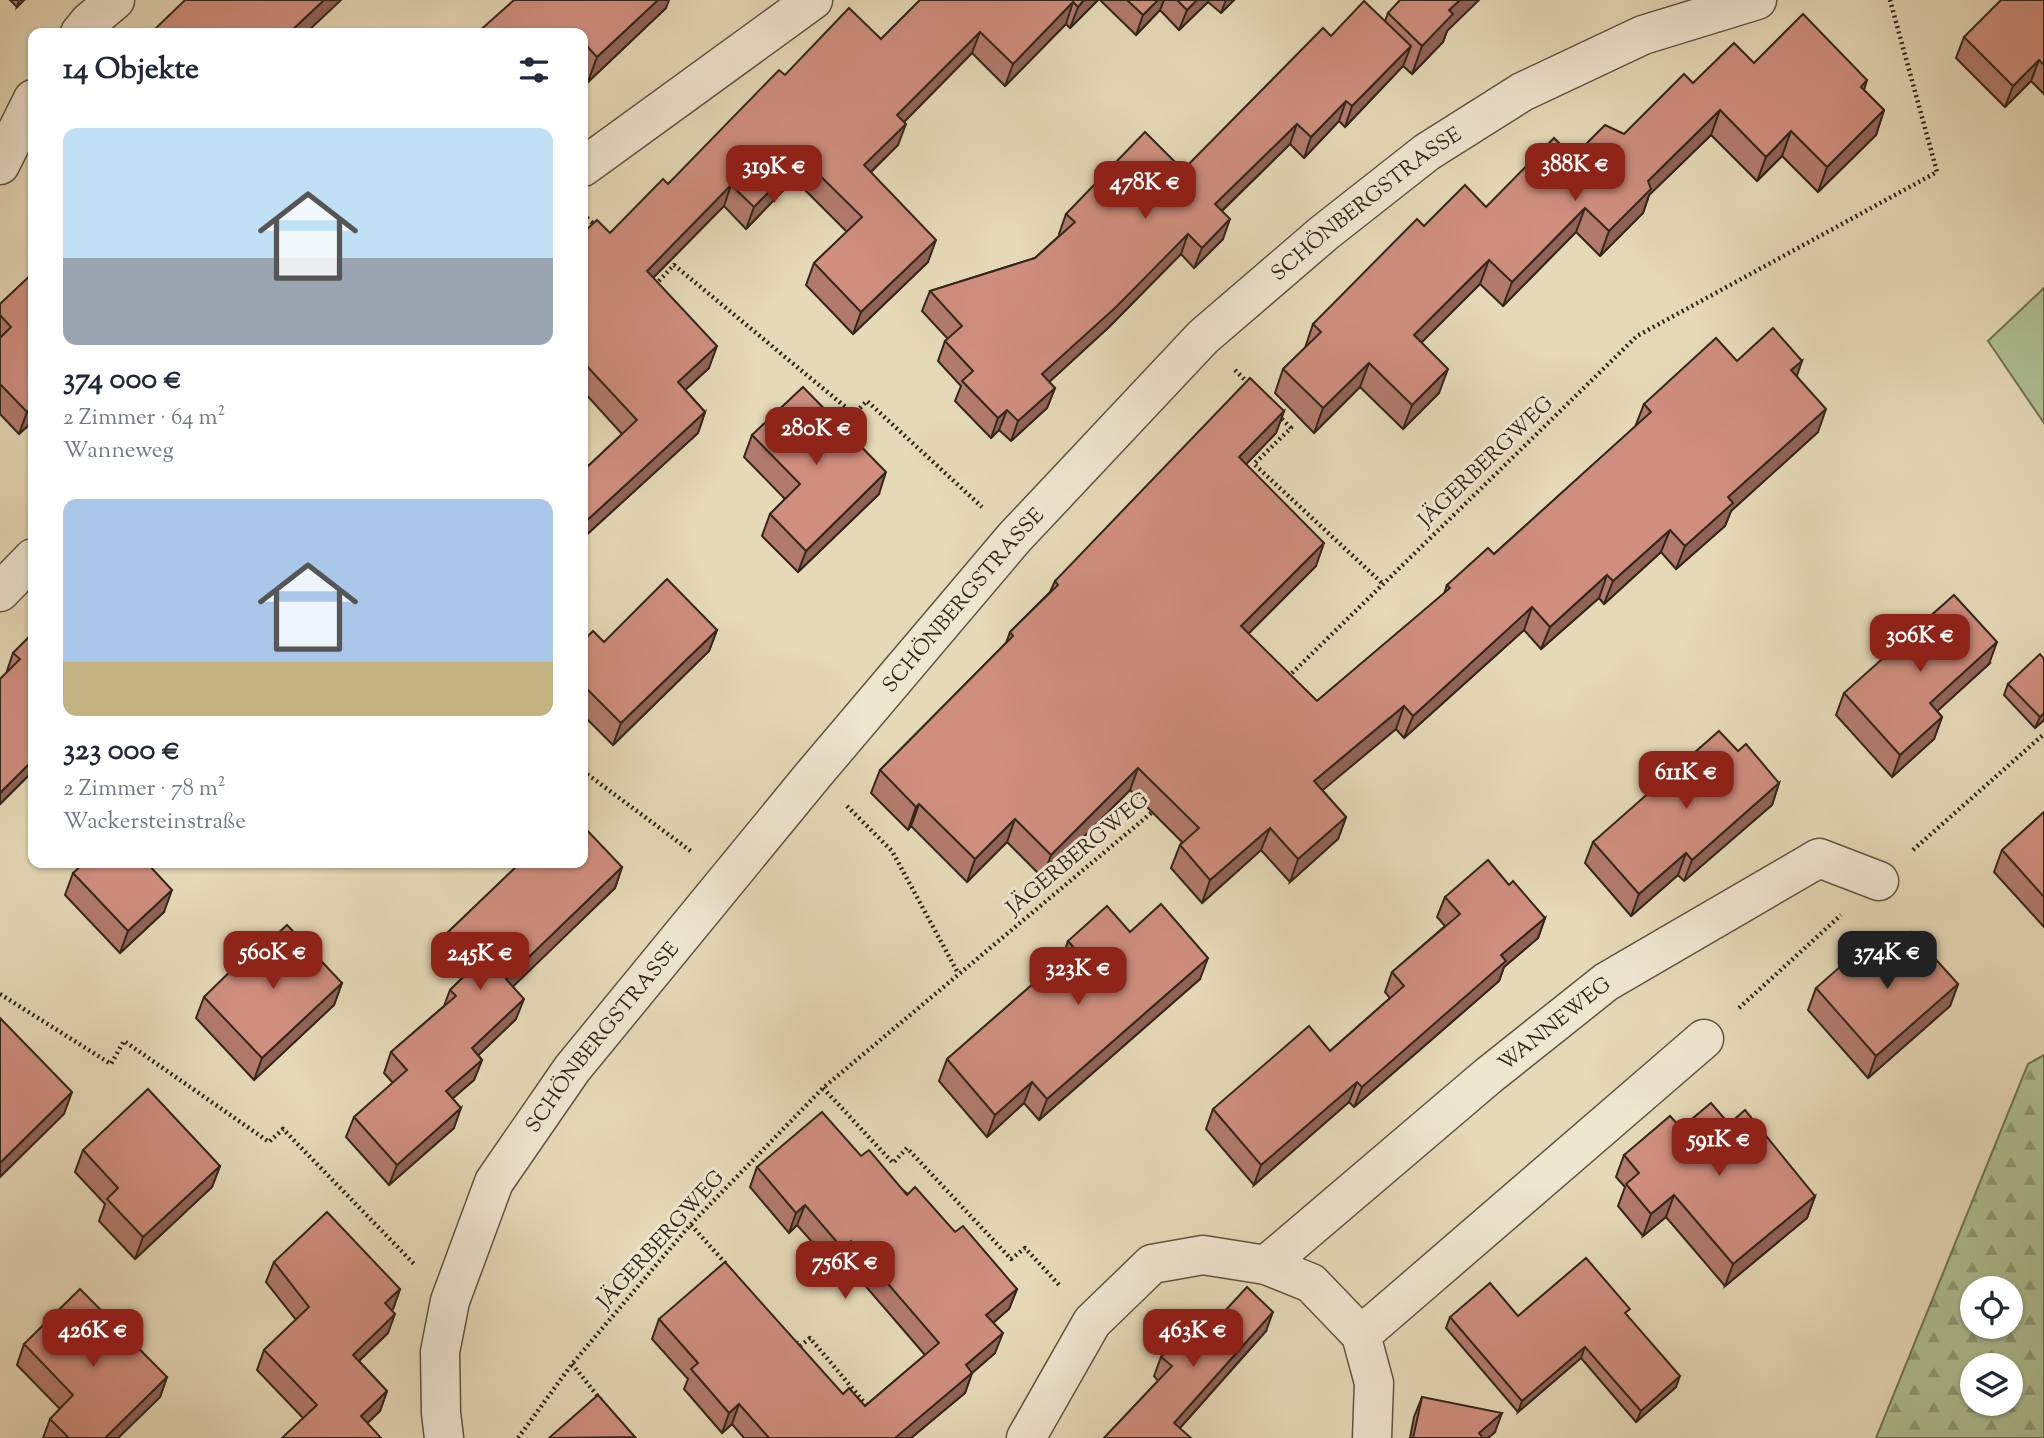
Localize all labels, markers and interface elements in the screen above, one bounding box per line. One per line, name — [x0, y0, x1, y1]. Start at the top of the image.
text: 14 Objekte — [63, 49, 199, 92]
icon: filters — [515, 51, 553, 89]
street label: SCHÖNBERGSTRASSE — [1265, 121, 1468, 289]
pin: 388K € — [1518, 144, 1632, 203]
pin: 319K € — [717, 146, 831, 205]
text: 388K € — [1541, 149, 1609, 182]
text: 319K € — [742, 151, 806, 184]
pin: 478K € — [1088, 162, 1202, 221]
text: 478K € — [1110, 167, 1180, 200]
icon: home — [245, 173, 371, 299]
text: 374 000 € — [63, 359, 182, 402]
street label: JÄGERBERGWEG — [1411, 390, 1561, 536]
text: 2 Zimmer · 64 m² — [63, 402, 225, 435]
pin: 280K € — [759, 407, 873, 467]
text: 280K € — [781, 413, 851, 446]
text: Wanneweg — [63, 435, 174, 468]
street label: SCHÖNBERGSTRASSE — [876, 502, 1052, 700]
icon: home — [245, 544, 371, 670]
pin: 306K € — [1863, 614, 1977, 674]
text: 306K € — [1886, 620, 1954, 653]
text: 323 000 € — [63, 730, 180, 773]
pin: 611K € — [1629, 752, 1743, 811]
text: 611K € — [1655, 757, 1717, 790]
text: 2 Zimmer · 78 m² — [63, 773, 226, 806]
street label: JÄGERBERGWEG — [1000, 786, 1156, 924]
text: Wackersteinstraße — [63, 806, 246, 839]
pin: 560K € — [216, 932, 330, 991]
pin: 245K € — [423, 932, 537, 992]
pin: 374K € — [1830, 932, 1944, 991]
street label: SCHÖNBERGSTRASSE — [519, 936, 688, 1139]
text: 560K € — [239, 937, 307, 970]
text: 374K € — [1854, 937, 1920, 970]
text: 245K € — [447, 938, 513, 971]
pin: 323K € — [1021, 948, 1135, 1007]
text: 323K € — [1045, 953, 1111, 986]
street label: WANNEWEG — [1492, 971, 1618, 1079]
pin: 591K € — [1662, 1118, 1776, 1178]
text: 591K € — [1688, 1124, 1750, 1157]
street label: JÄGERBERGWEG — [590, 1164, 732, 1317]
pin: 756K € — [788, 1242, 902, 1301]
text: 756K € — [812, 1247, 878, 1280]
map controls — [1960, 1276, 2023, 1416]
button: locate — [1960, 1276, 2023, 1339]
pin: 426K € — [36, 1310, 150, 1369]
pin: 463K € — [1136, 1310, 1250, 1369]
text: 426K € — [58, 1315, 128, 1348]
text: 463K € — [1159, 1315, 1227, 1348]
button: layers — [1960, 1353, 2023, 1416]

